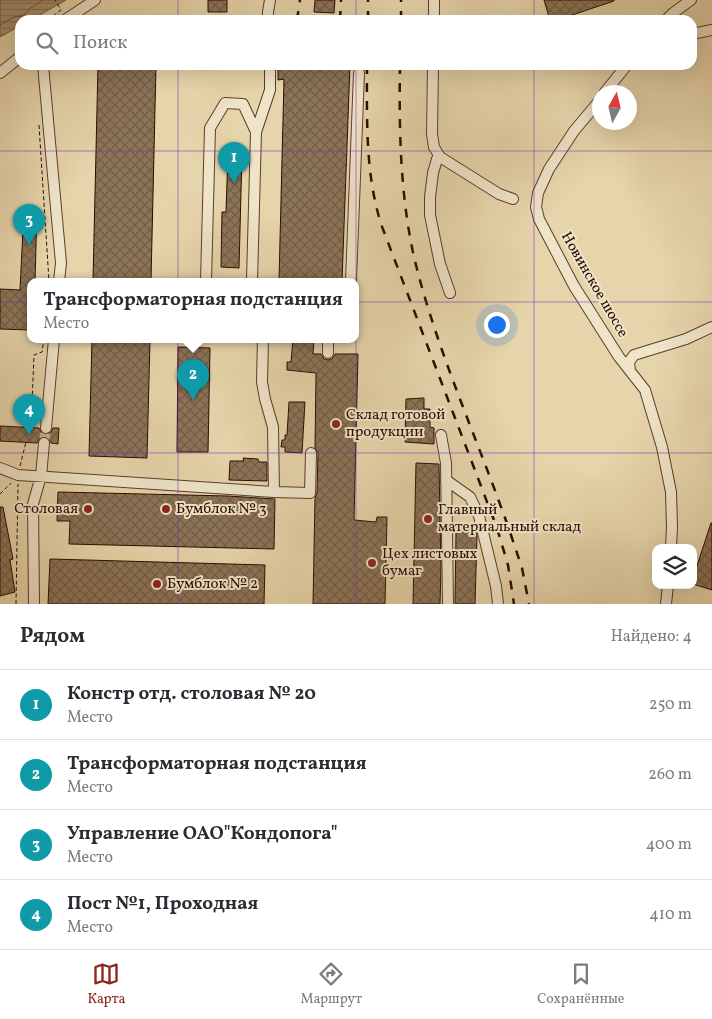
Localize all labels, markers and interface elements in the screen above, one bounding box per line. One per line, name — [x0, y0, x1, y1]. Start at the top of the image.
search box — [15, 15, 697, 70]
icon: search — [33, 29, 61, 57]
text: Поиск — [73, 30, 127, 56]
north arrow — [592, 85, 637, 130]
pin: 1 — [218, 142, 250, 183]
pin: 3 — [13, 204, 45, 245]
street label: Новинское шоссе — [555, 228, 633, 342]
popup — [27, 278, 359, 343]
text: Трансформаторная подстанция — [43, 287, 343, 313]
your location — [484, 312, 510, 338]
text: Место — [43, 313, 89, 335]
pin: 2 — [177, 359, 209, 400]
pin: 4 — [13, 394, 45, 435]
place label: Склад готовой продукции — [346, 405, 445, 443]
marker: Склад готовой продукции — [330, 418, 342, 430]
place label: Столовая — [14, 499, 78, 520]
place label: Бумблок № 3 — [176, 499, 267, 520]
place label: Главный материальный склад — [438, 500, 582, 538]
marker: Столовая — [82, 503, 94, 515]
marker: Бумблок № 3 — [160, 503, 172, 515]
marker: Главный материальный склад — [422, 513, 434, 525]
place label: Цех листовых бумаг — [382, 544, 478, 582]
map controls — [652, 544, 697, 589]
button: layers — [652, 544, 697, 589]
marker: Цех листовых бумаг — [366, 557, 378, 569]
place label: Бумблок № 2 — [167, 574, 258, 595]
marker: Бумблок № 2 — [151, 578, 163, 590]
text: Рядом — [20, 622, 85, 651]
text: Найдено: 4 — [611, 626, 692, 648]
text: Констр отд. столовая № 20 — [67, 681, 316, 707]
text: 1 — [33, 694, 39, 716]
text: 250 m — [649, 694, 692, 716]
text: Место — [67, 707, 113, 729]
text: Трансформаторная подстанция — [67, 751, 367, 777]
text: 2 — [32, 764, 40, 786]
text: 260 m — [648, 764, 692, 786]
text: Место — [67, 777, 113, 799]
text: Управление ОАО"Кондопога" — [67, 821, 338, 847]
text: 3 — [32, 834, 40, 856]
text: 400 m — [646, 834, 692, 856]
text: Место — [67, 847, 113, 869]
text: Пост №1, Проходная — [67, 891, 258, 917]
text: 4 — [31, 904, 41, 926]
text: 410 m — [649, 904, 692, 926]
text: Место — [67, 917, 113, 939]
tab: Карта — [87, 960, 125, 1009]
tab: Маршрут — [300, 960, 362, 1009]
tab: Сохранённые — [537, 960, 625, 1009]

